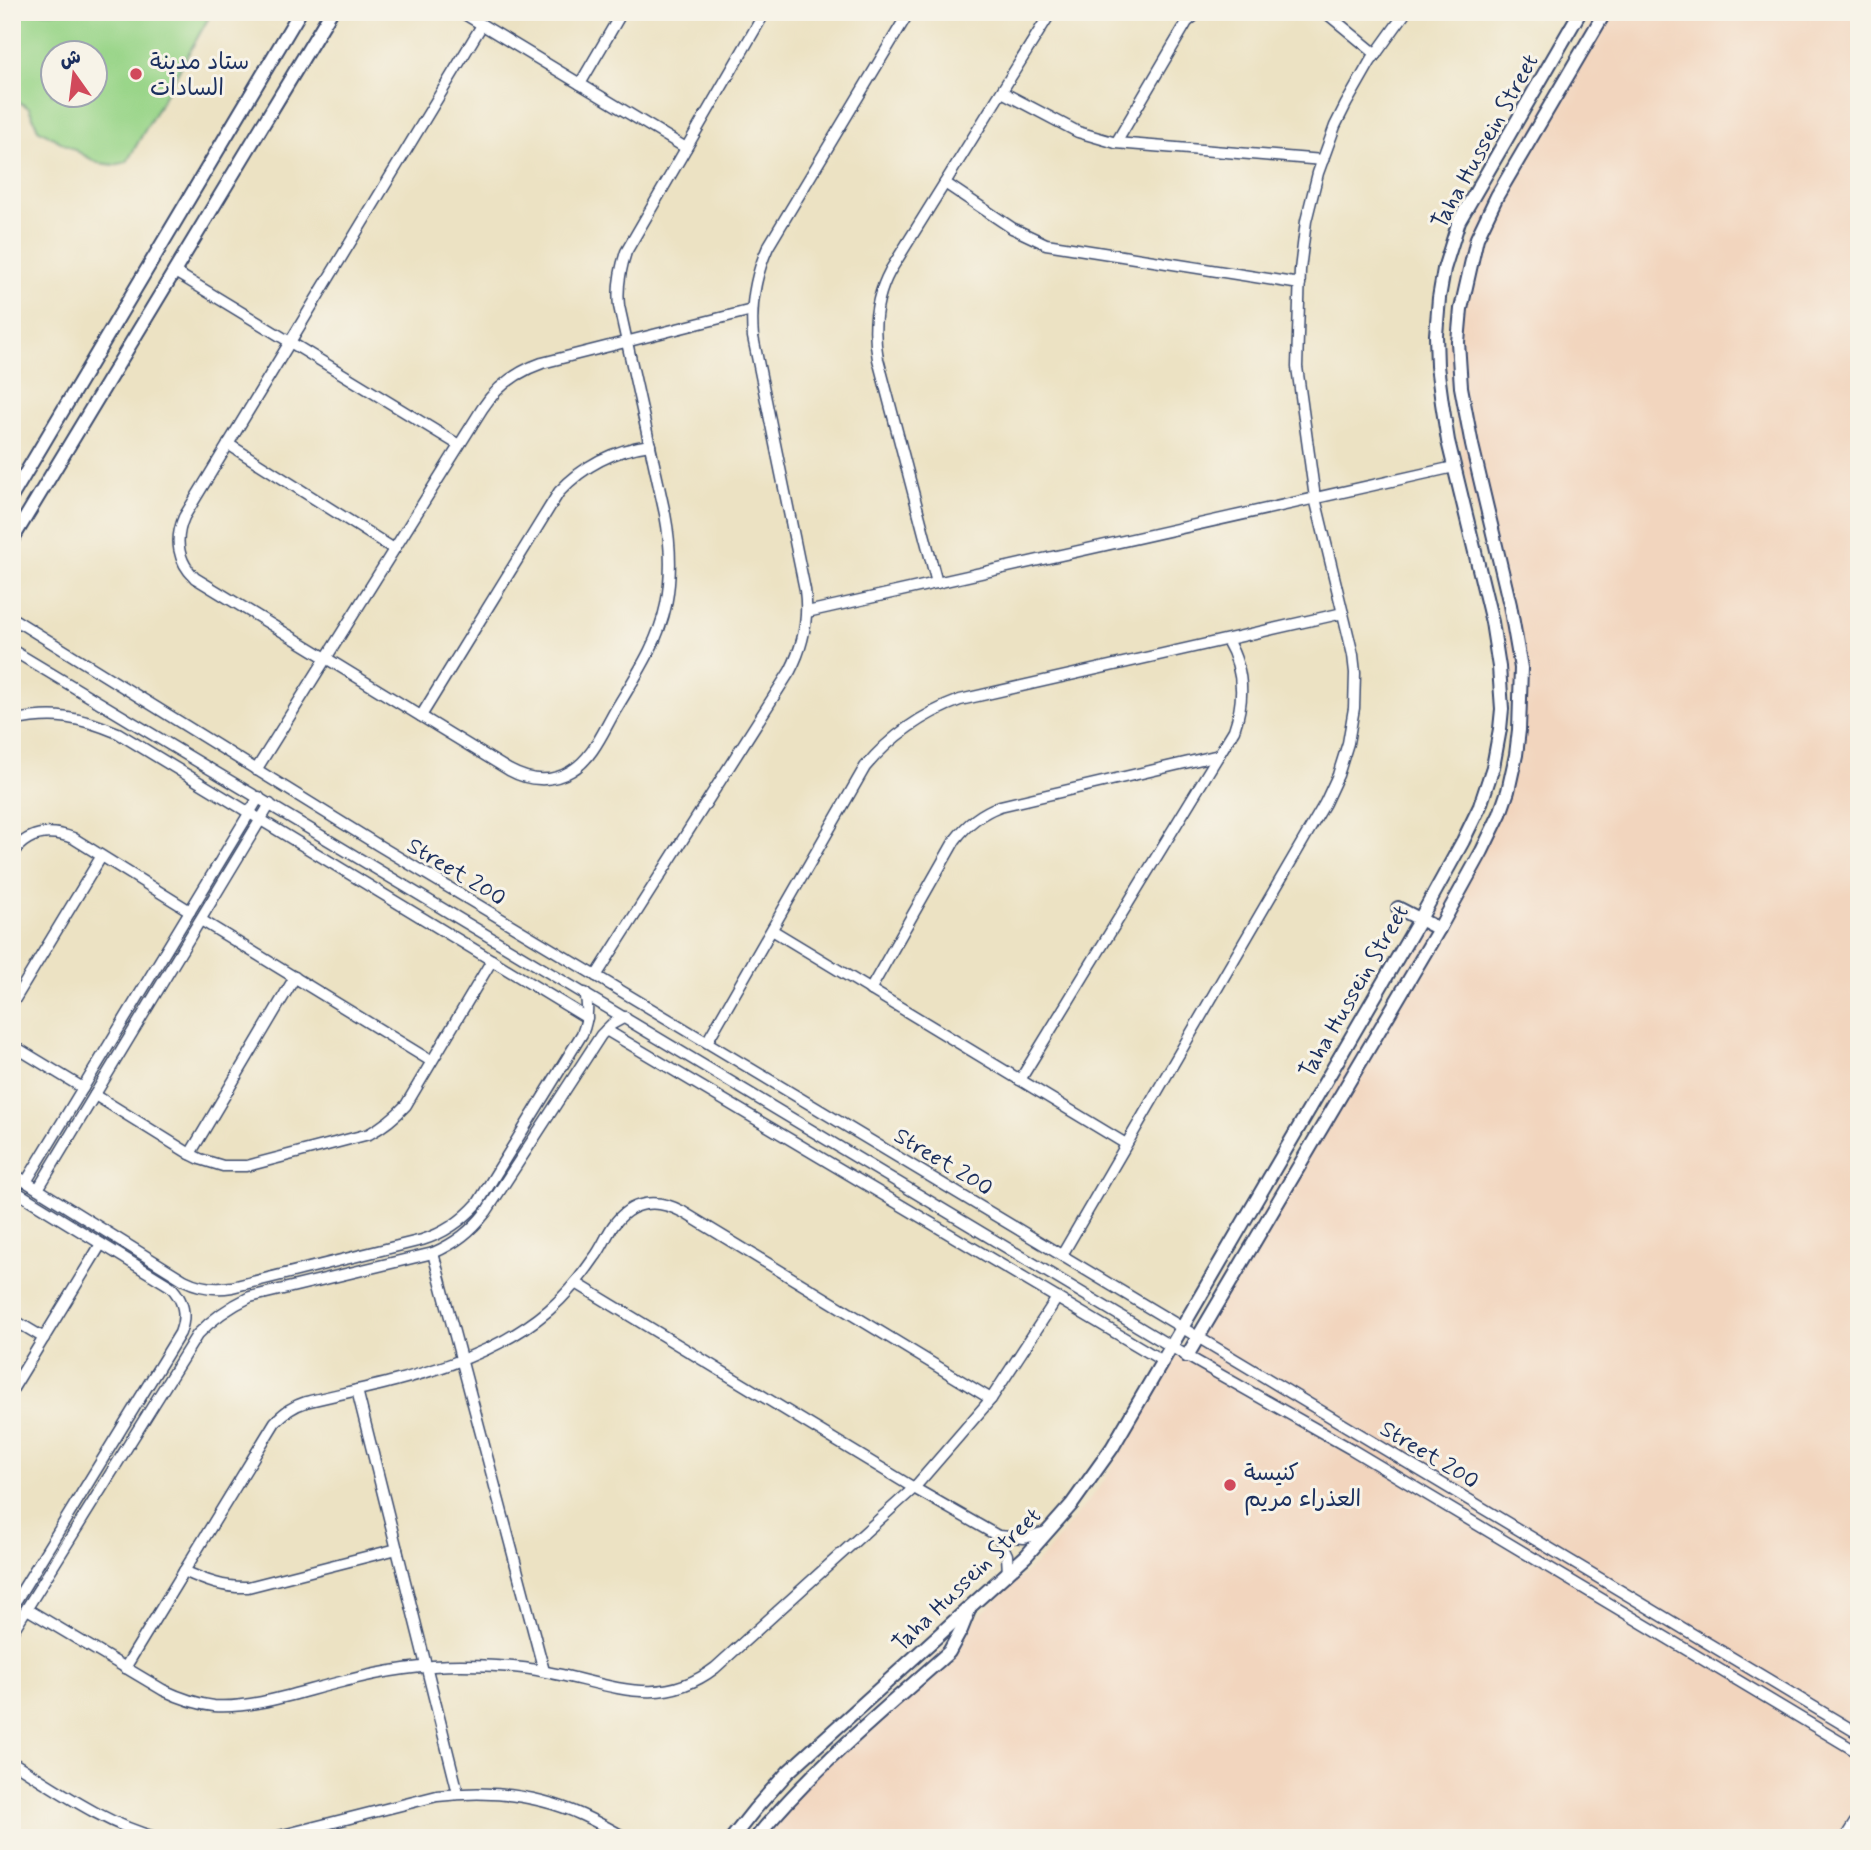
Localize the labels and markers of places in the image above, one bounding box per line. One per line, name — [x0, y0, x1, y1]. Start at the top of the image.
place label: ستاد مدينة السادات — [150, 48, 249, 104]
marker: ستاد مدينة السادات — [128, 66, 144, 82]
place label: كنيسة العذراء مريم — [1244, 1459, 1361, 1516]
marker: كنيسة العذراء مريم — [1222, 1477, 1238, 1493]

